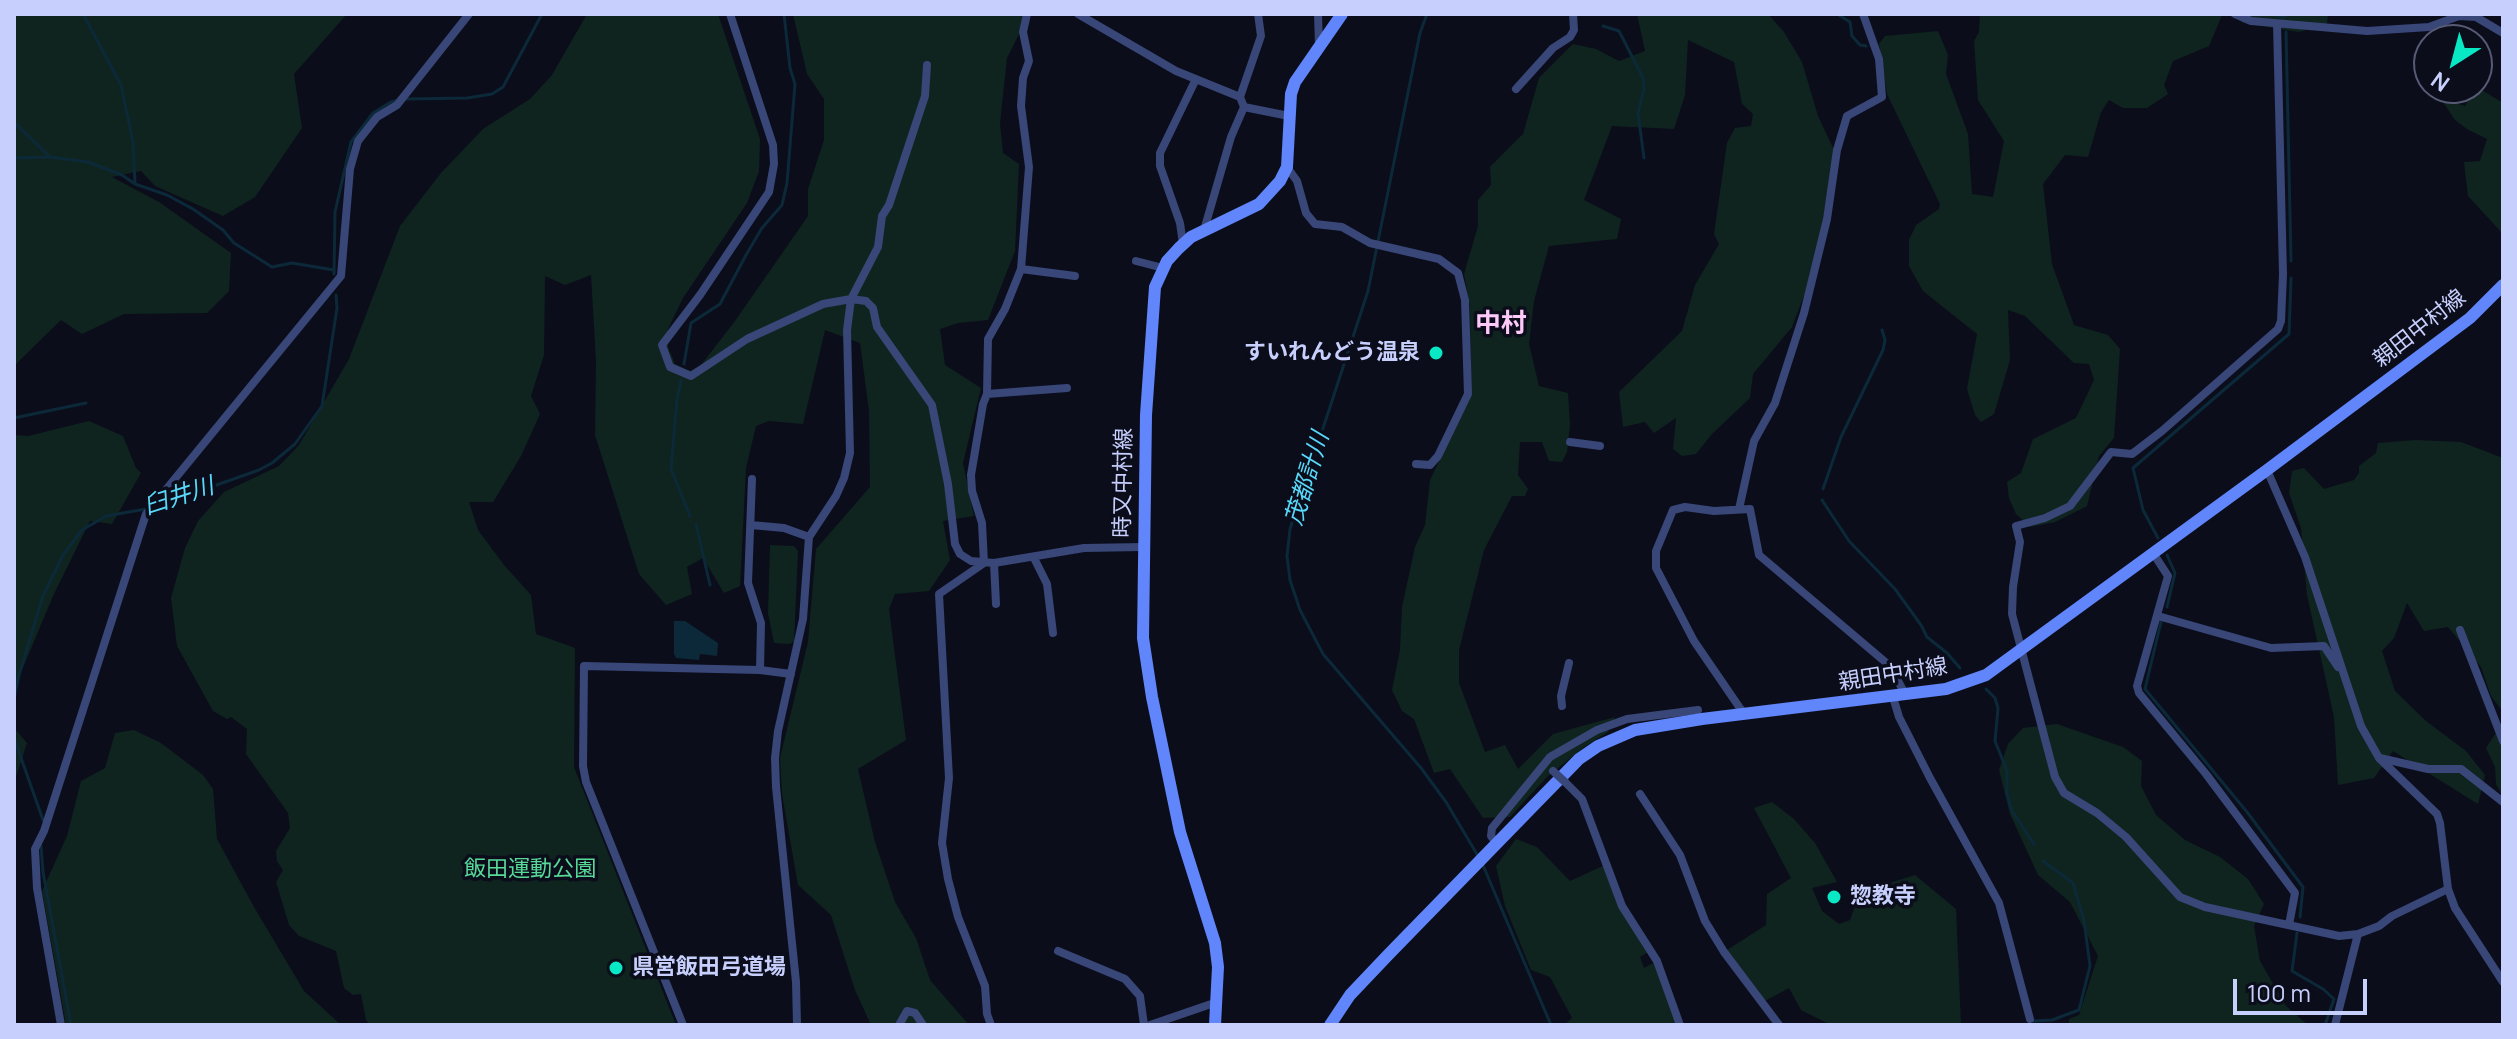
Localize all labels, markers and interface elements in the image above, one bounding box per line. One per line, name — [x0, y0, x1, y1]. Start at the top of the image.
north arrow — [2413, 24, 2493, 104]
text: N — [2425, 65, 2455, 99]
street label: 親田中村線 — [2369, 285, 2471, 373]
district label: 中村 — [1475, 309, 1527, 341]
place label: すいれんどう温泉 — [1244, 340, 1420, 366]
marker: すいれんどう温泉 — [1427, 344, 1445, 362]
street label: 時又中村線 — [1110, 428, 1138, 538]
water label: 茂都計川 — [1280, 429, 1336, 529]
water label: 臼井川 — [140, 472, 218, 522]
street label: 親田中村線 — [1837, 653, 1949, 697]
park label: 飯田運動公園 — [464, 857, 596, 883]
place label: 惣教寺 — [1850, 884, 1916, 910]
marker: 惣教寺 — [1825, 888, 1843, 906]
place label: 県営飯田弓道場 — [632, 955, 786, 981]
marker: 県営飯田弓道場 — [607, 959, 625, 977]
scale bar — [2237, 963, 2371, 1013]
text: 100 m — [2247, 976, 2311, 1009]

